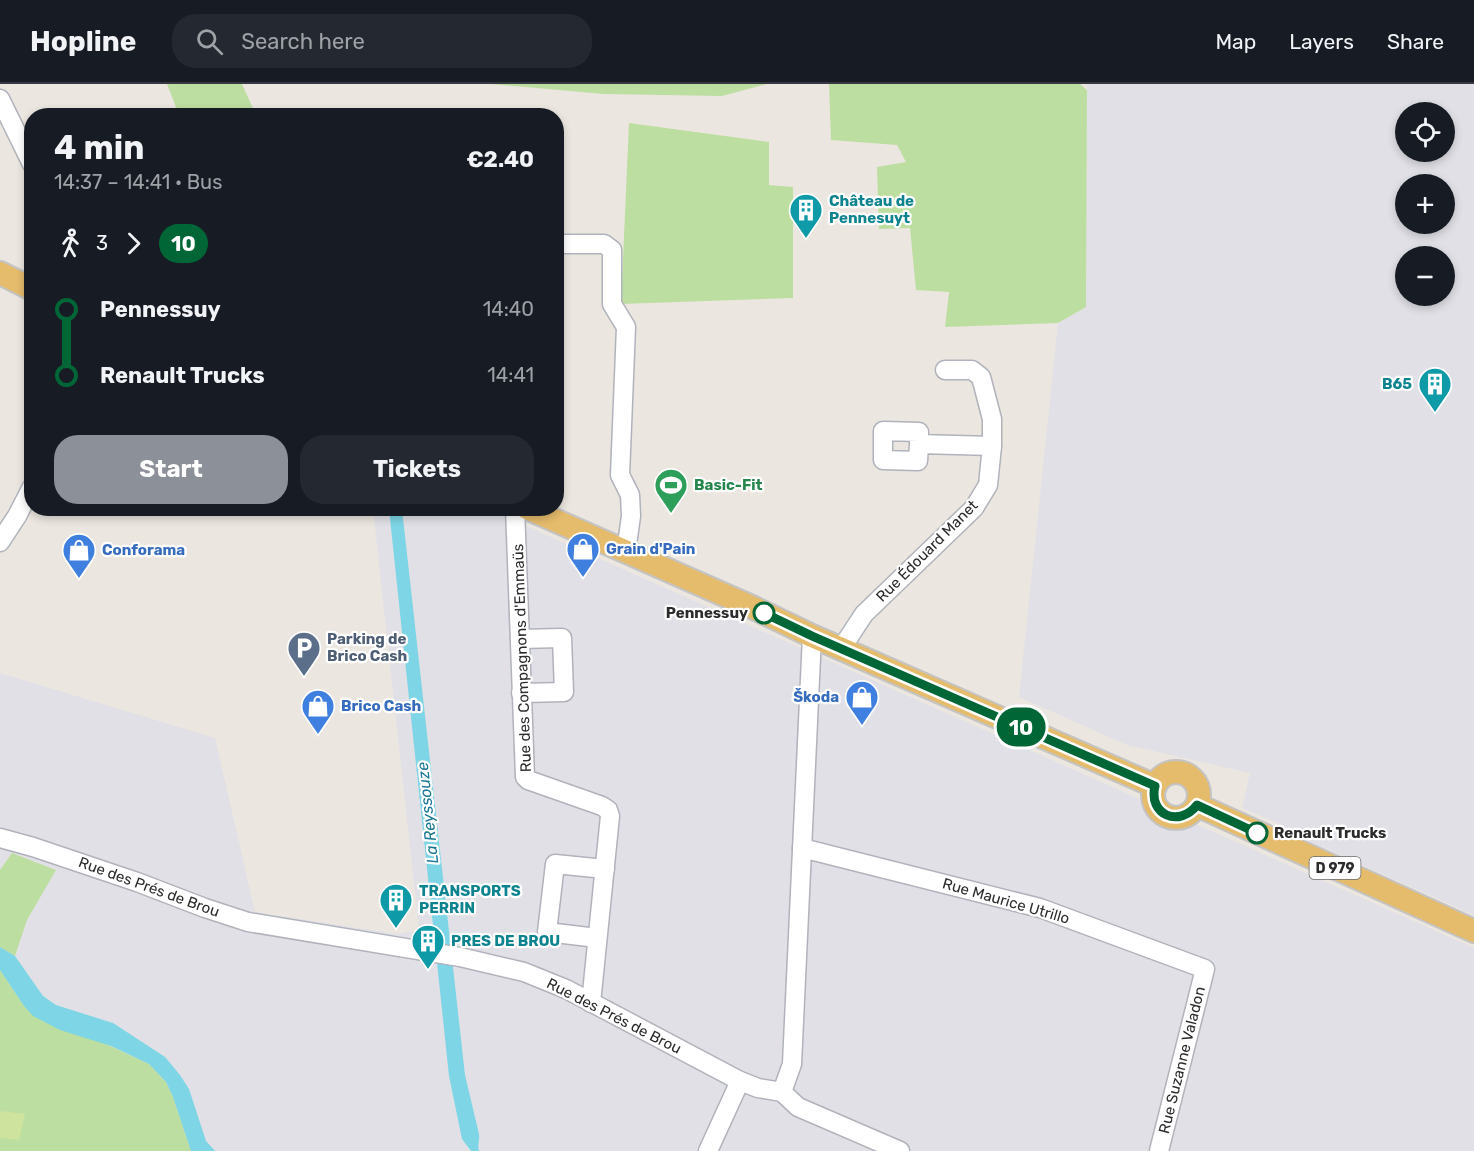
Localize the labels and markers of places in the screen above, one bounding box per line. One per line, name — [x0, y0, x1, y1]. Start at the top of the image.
building icon: Château de Pennesuyt — [788, 192, 824, 239]
place label: Château de Pennesuyt — [829, 192, 914, 227]
building icon: B65 — [1417, 366, 1453, 413]
place label: B65 — [1382, 375, 1412, 393]
sports icon: Basic-Fit — [653, 467, 689, 514]
place label: Basic-Fit — [694, 476, 763, 494]
shop icon: Grain d'Pain — [565, 531, 601, 578]
shop icon: Conforama — [61, 532, 97, 579]
place label: Grain d'Pain — [606, 540, 695, 558]
place label: Conforama — [102, 541, 185, 559]
marker: Pennessuy — [753, 602, 775, 624]
place label: Pennessuy — [666, 604, 748, 622]
parking icon: Parking de Brico Cash — [286, 630, 322, 677]
place label: Parking de Brico Cash — [327, 630, 407, 665]
shop icon: Škoda — [844, 679, 880, 726]
shop icon: Brico Cash — [300, 688, 336, 735]
place label: Škoda — [793, 688, 839, 706]
place label: Brico Cash — [341, 697, 421, 715]
marker: Renault Trucks — [1246, 822, 1268, 844]
place label: Renault Trucks — [1274, 824, 1386, 842]
building icon: TRANSPORTS PERRIN — [378, 882, 414, 929]
place label: TRANSPORTS PERRIN — [419, 882, 521, 917]
building icon: PRES DE BROU — [410, 923, 446, 970]
place label: PRES DE BROU — [451, 932, 560, 950]

